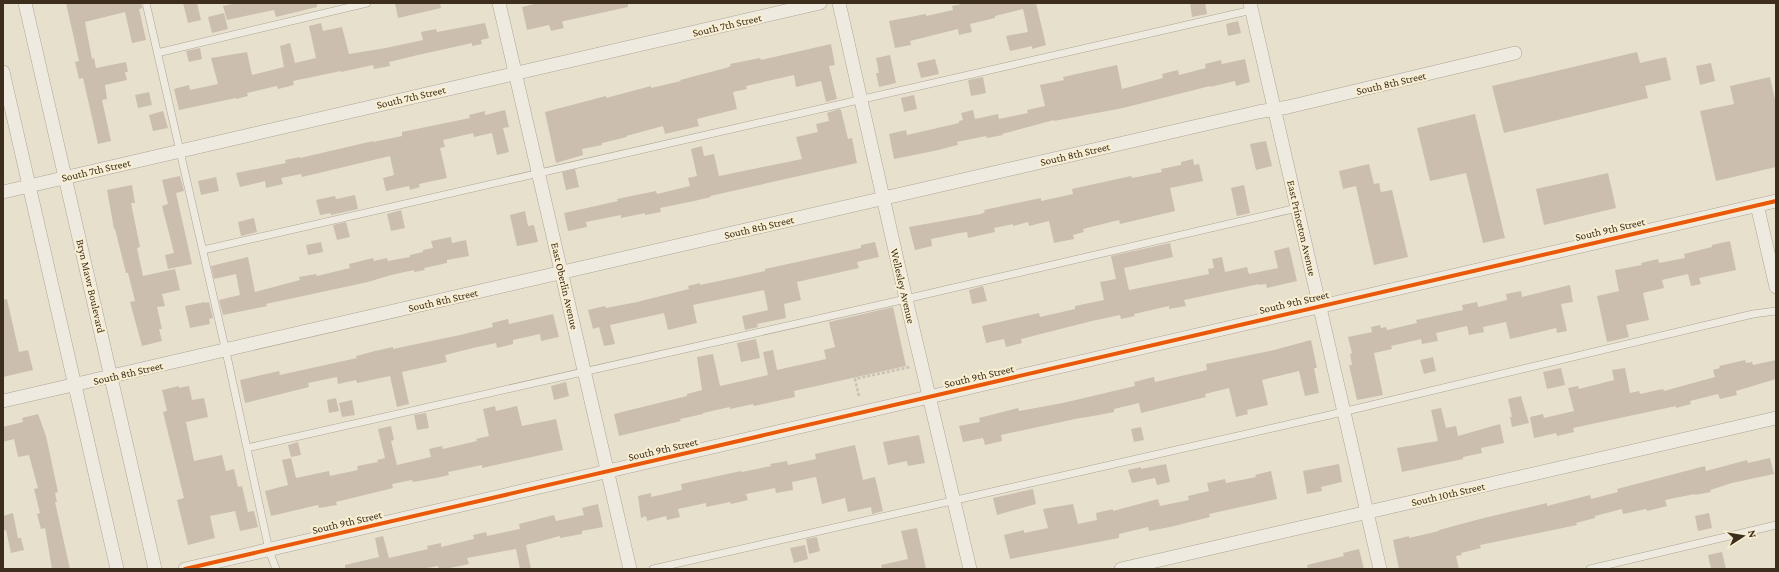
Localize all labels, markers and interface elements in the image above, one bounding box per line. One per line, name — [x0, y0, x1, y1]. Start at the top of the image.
street label: South 7th Street — [691, 11, 763, 39]
street label: South 8th Street — [1355, 69, 1427, 97]
street label: South 7th Street — [375, 83, 447, 111]
street label: South 8th Street — [1039, 140, 1111, 168]
street label: South 7th Street — [60, 156, 132, 184]
street label: East Princeton Avenue — [1285, 179, 1319, 277]
street label: South 8th Street — [723, 213, 795, 241]
street label: South 9th Street — [1574, 215, 1646, 243]
street label: Bryn Mawr Boulevard — [73, 238, 108, 334]
street label: East Oberlin Avenue — [549, 241, 581, 331]
street label: Wellesley Avenue — [888, 247, 918, 325]
street label: South 8th Street — [407, 286, 479, 314]
street label: South 9th Street — [1258, 288, 1330, 316]
street label: South 8th Street — [92, 359, 164, 387]
street label: South 9th Street — [943, 362, 1015, 390]
street label: South 9th Street — [627, 435, 699, 463]
street label: South 10th Street — [1410, 480, 1486, 508]
street label: South 9th Street — [311, 508, 383, 536]
north arrow — [1723, 516, 1763, 556]
text: N — [1746, 529, 1760, 539]

